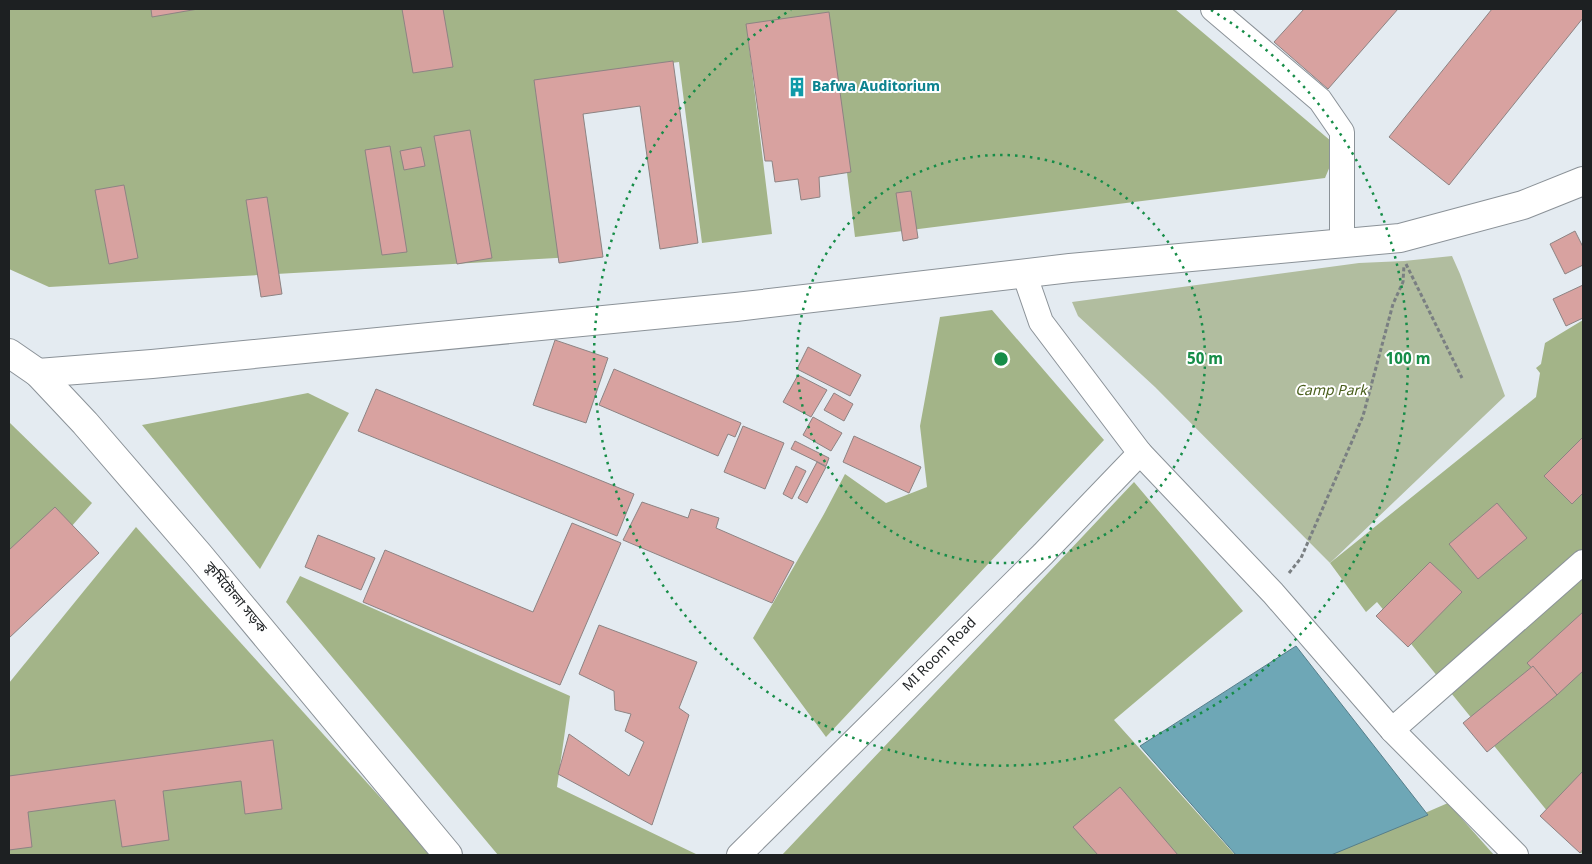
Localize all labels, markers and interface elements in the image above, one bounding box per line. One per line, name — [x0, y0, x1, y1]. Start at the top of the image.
building icon: Bafwa Auditorium — [786, 76, 808, 98]
place label: Bafwa Auditorium — [812, 78, 940, 97]
centre of rings — [992, 350, 1010, 368]
text: 50 m — [1187, 350, 1223, 370]
text: 100 m — [1386, 350, 1430, 370]
park label: Camp Park — [1295, 382, 1369, 401]
street label: কুর্মিটোলা সড়ক — [199, 557, 272, 638]
street label: MI Room Road — [899, 614, 981, 696]

